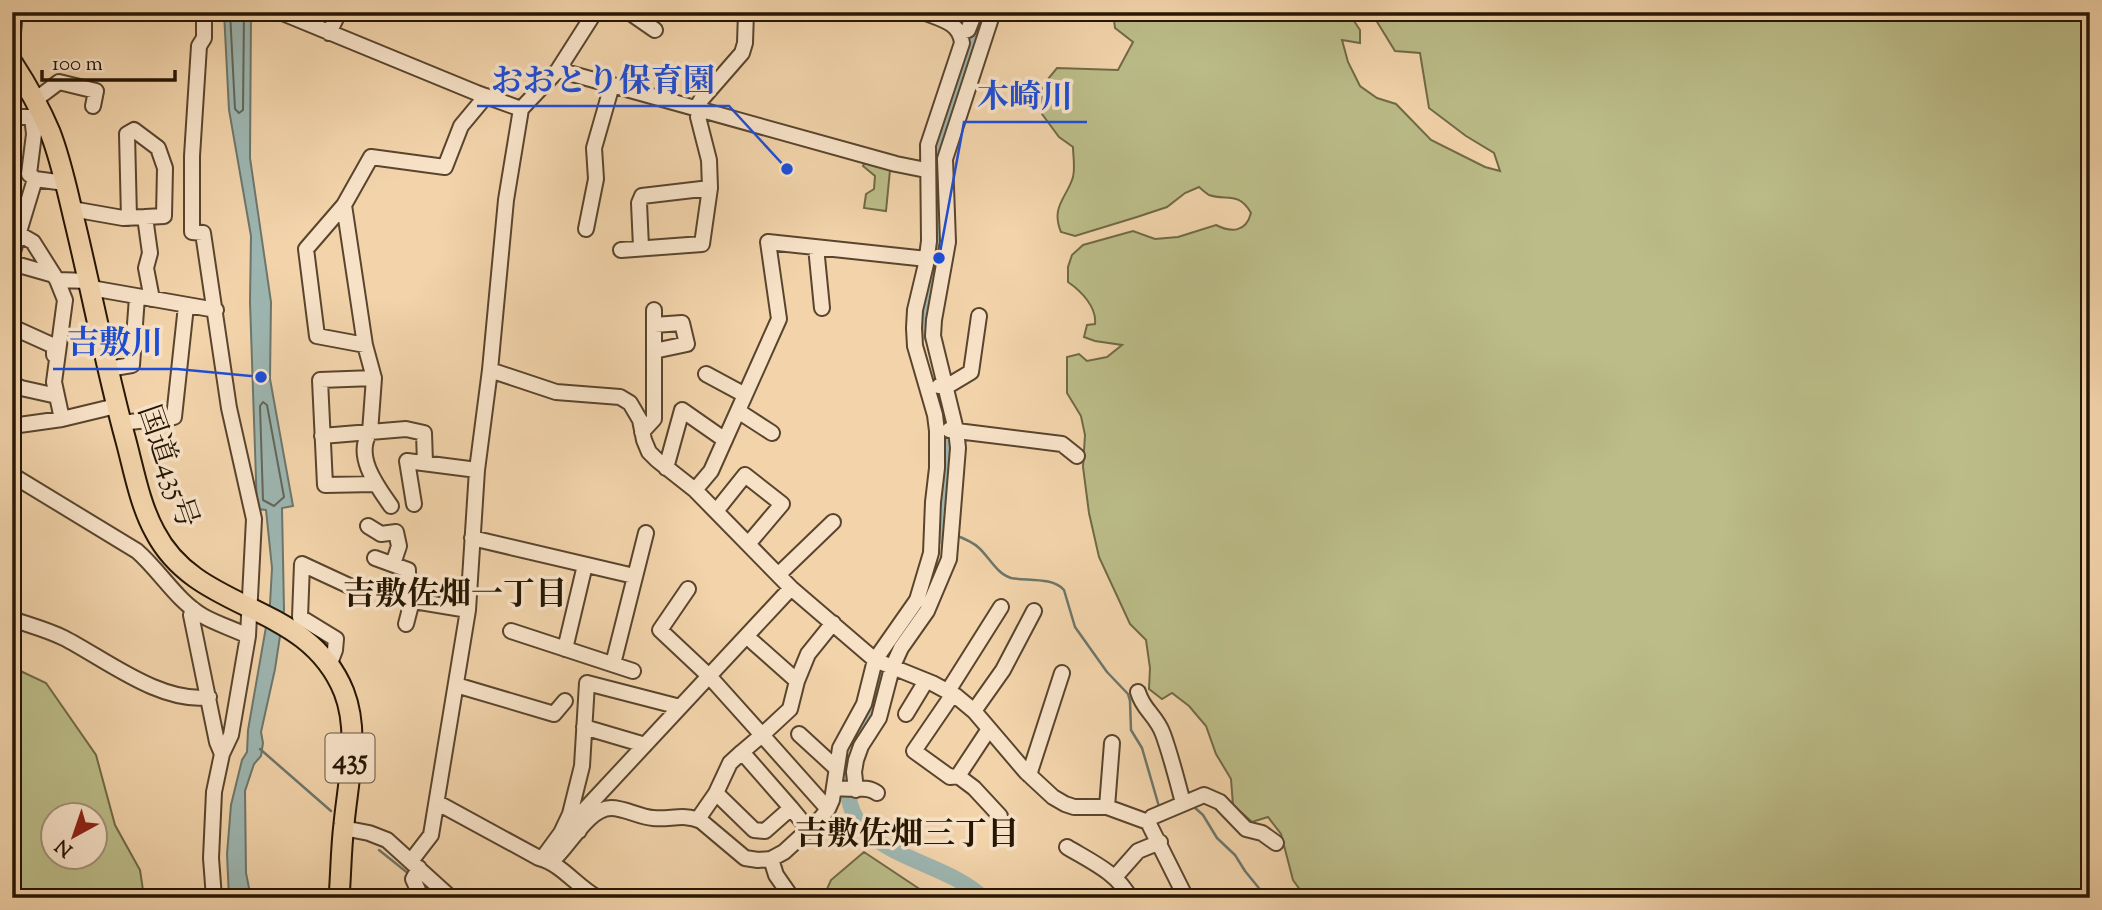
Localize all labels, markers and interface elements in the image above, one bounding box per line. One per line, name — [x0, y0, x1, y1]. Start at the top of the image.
scale bar — [42, 38, 175, 82]
text: 100 m — [52, 50, 103, 80]
callout: おおとり保育園 — [477, 53, 729, 106]
text: おおとり保育園 — [491, 60, 715, 106]
callout: 木崎川 — [964, 69, 1087, 122]
text: 木崎川 — [977, 76, 1073, 122]
callout: 吉敷川 — [53, 316, 177, 369]
text: 吉敷川 — [67, 322, 163, 368]
street label: 国道435号 — [126, 400, 208, 534]
district label: 吉敷佐畑一丁目 — [343, 573, 567, 619]
road number: 435 — [326, 734, 374, 782]
north arrow — [38, 802, 108, 872]
district label: 吉敷佐畑三丁目 — [795, 813, 1019, 859]
text: N — [50, 832, 79, 862]

